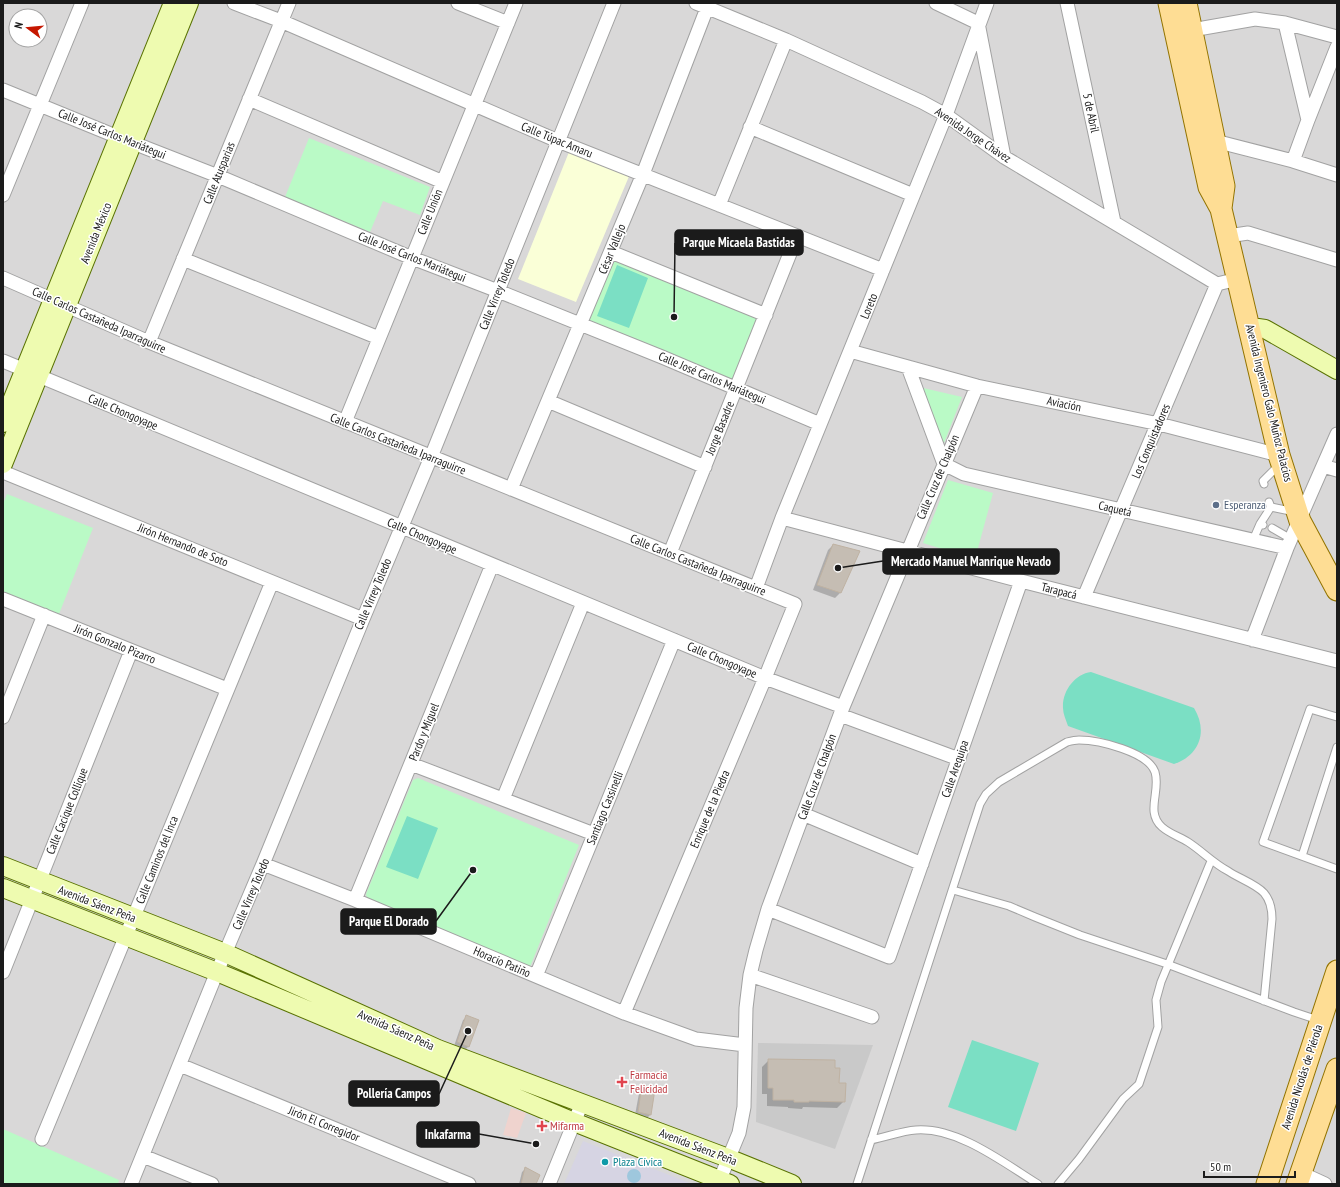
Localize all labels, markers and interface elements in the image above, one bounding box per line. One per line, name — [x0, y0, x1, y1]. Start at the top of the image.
north arrow — [8, 8, 48, 48]
text: N — [11, 20, 26, 30]
street label: 5 de Abril — [1080, 92, 1103, 134]
street label: Avenida Jorge Chávez — [932, 104, 1014, 166]
street label: Calle José Carlos Mariátegui — [56, 105, 168, 162]
street label: Calle Túpac Amaru — [519, 118, 595, 161]
street label: Calle Atusparias — [199, 140, 238, 206]
street label: Calle Unión — [414, 187, 445, 237]
street label: Avenida México — [76, 200, 115, 266]
street label: César Vallejo — [595, 222, 628, 276]
street label: Calle José Carlos Mariátegui — [356, 228, 468, 285]
callout: Parque Micaela Bastidas — [675, 230, 803, 255]
text: Parque Micaela Bastidas — [683, 234, 795, 251]
street label: Calle Virrey Toledo — [475, 256, 518, 332]
street label: Calle Carlos Castañeda Iparraguirre — [30, 283, 169, 356]
street label: Loreto — [857, 291, 880, 321]
street label: Avenida Ingeniero Galo Muñoz Palacios — [1243, 322, 1296, 483]
street label: Calle José Carlos Mariátegui — [656, 348, 768, 407]
street label: Calle Chongoyape — [86, 390, 160, 433]
street label: Aviación — [1046, 393, 1083, 414]
street label: Jorge Basadre — [702, 399, 737, 458]
street label: Los Conquistadores — [1128, 401, 1173, 480]
street label: Calle Carlos Castañeda Iparraguirre — [328, 409, 468, 478]
street label: Calle Cruz de Chalpón — [913, 432, 962, 521]
street label: Caquetá — [1097, 497, 1133, 520]
place label: Esperanza — [1224, 497, 1266, 512]
marker: Esperanza — [1211, 500, 1221, 510]
street label: Calle Chongoyape — [385, 514, 459, 557]
street label: Jirón Hernando de Soto — [135, 519, 231, 569]
street label: Calle Carlos Castañeda Iparraguirre — [628, 530, 768, 599]
callout: Mercado Manuel Manrique Nevado — [883, 549, 1059, 574]
text: Mercado Manuel Manrique Nevado — [891, 553, 1051, 570]
street label: Calle Virrey Toledo — [351, 556, 394, 632]
street label: Tarapacá — [1040, 579, 1079, 602]
street label: Jirón Gonzalo Pizarro — [71, 620, 158, 667]
street label: Calle Chongoyape — [685, 638, 759, 681]
street label: Pardo y Miguel — [405, 700, 442, 763]
street label: Calle Cruz de Chalpón — [794, 732, 839, 822]
street label: Calle Arequipa — [938, 738, 971, 800]
street label: Calle Cacique Collique — [42, 765, 91, 856]
street label: Enrique de la Piedra — [686, 767, 733, 850]
street label: Santiago Cassinelli — [583, 769, 626, 847]
street label: Calle Caminos del Inca — [132, 813, 181, 906]
street label: Calle Virrey Toledo — [229, 856, 272, 932]
street label: Avenida Sáenz Peña — [56, 882, 138, 925]
callout: Parque El Dorado — [341, 909, 436, 934]
text: Parque El Dorado — [349, 913, 429, 930]
street label: Horacio Patiño — [471, 943, 533, 980]
street label: Avenida Sáenz Peña — [356, 1006, 437, 1053]
street label: Avenida Nicolás de Piérola — [1277, 1022, 1326, 1131]
place label: Farmacia Felicidad — [630, 1067, 668, 1096]
marker: Farmacia Felicidad — [617, 1077, 627, 1087]
callout: Pollería Campos — [349, 1081, 439, 1106]
text: Pollería Campos — [357, 1085, 431, 1102]
street label: Jirón El Corregidor — [285, 1102, 363, 1145]
place label: Mifarma — [550, 1118, 584, 1133]
marker: Mifarma — [537, 1121, 547, 1131]
callout: Inkafarma — [417, 1122, 479, 1147]
street label: Avenida Sáenz Peña — [657, 1125, 739, 1168]
text: Inkafarma — [425, 1126, 471, 1143]
scale bar — [1204, 1153, 1295, 1179]
place label: Plaza Cívica — [613, 1154, 662, 1169]
marker: Plaza Cívica — [600, 1157, 610, 1167]
text: 50 m — [1210, 1159, 1231, 1174]

